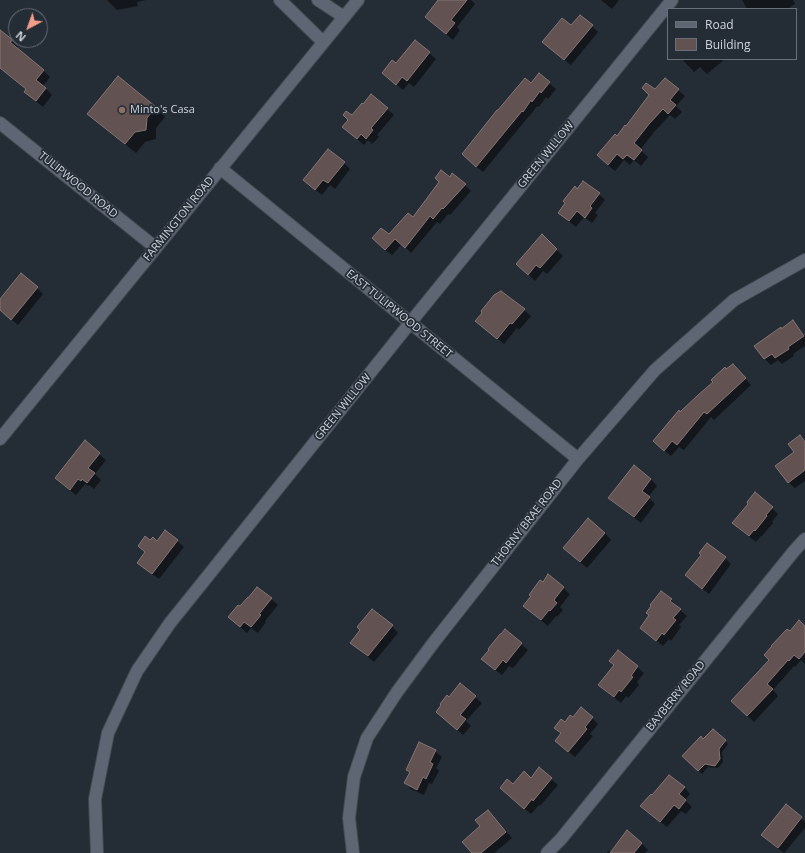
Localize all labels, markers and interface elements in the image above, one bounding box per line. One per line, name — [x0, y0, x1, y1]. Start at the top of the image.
north arrow — [8, 8, 48, 48]
legend — [667, 8, 797, 60]
text: Road — [705, 16, 734, 33]
text: N — [12, 28, 29, 45]
text: Building — [705, 36, 750, 53]
place label: Minto's Casa — [130, 103, 195, 117]
marker: Minto's Casa — [117, 105, 127, 115]
street label: GREEN WILLOW — [515, 119, 577, 191]
street label: TULIPWOOD ROAD — [36, 149, 120, 221]
street label: FARMINGTON ROAD — [141, 174, 217, 264]
street label: EAST TULIPWOOD STREET — [343, 267, 455, 361]
street label: GREEN WILLOW — [312, 371, 374, 443]
street label: THORNY BRAE ROAD — [489, 477, 565, 569]
street label: BAYBERRY ROAD — [644, 658, 708, 734]

